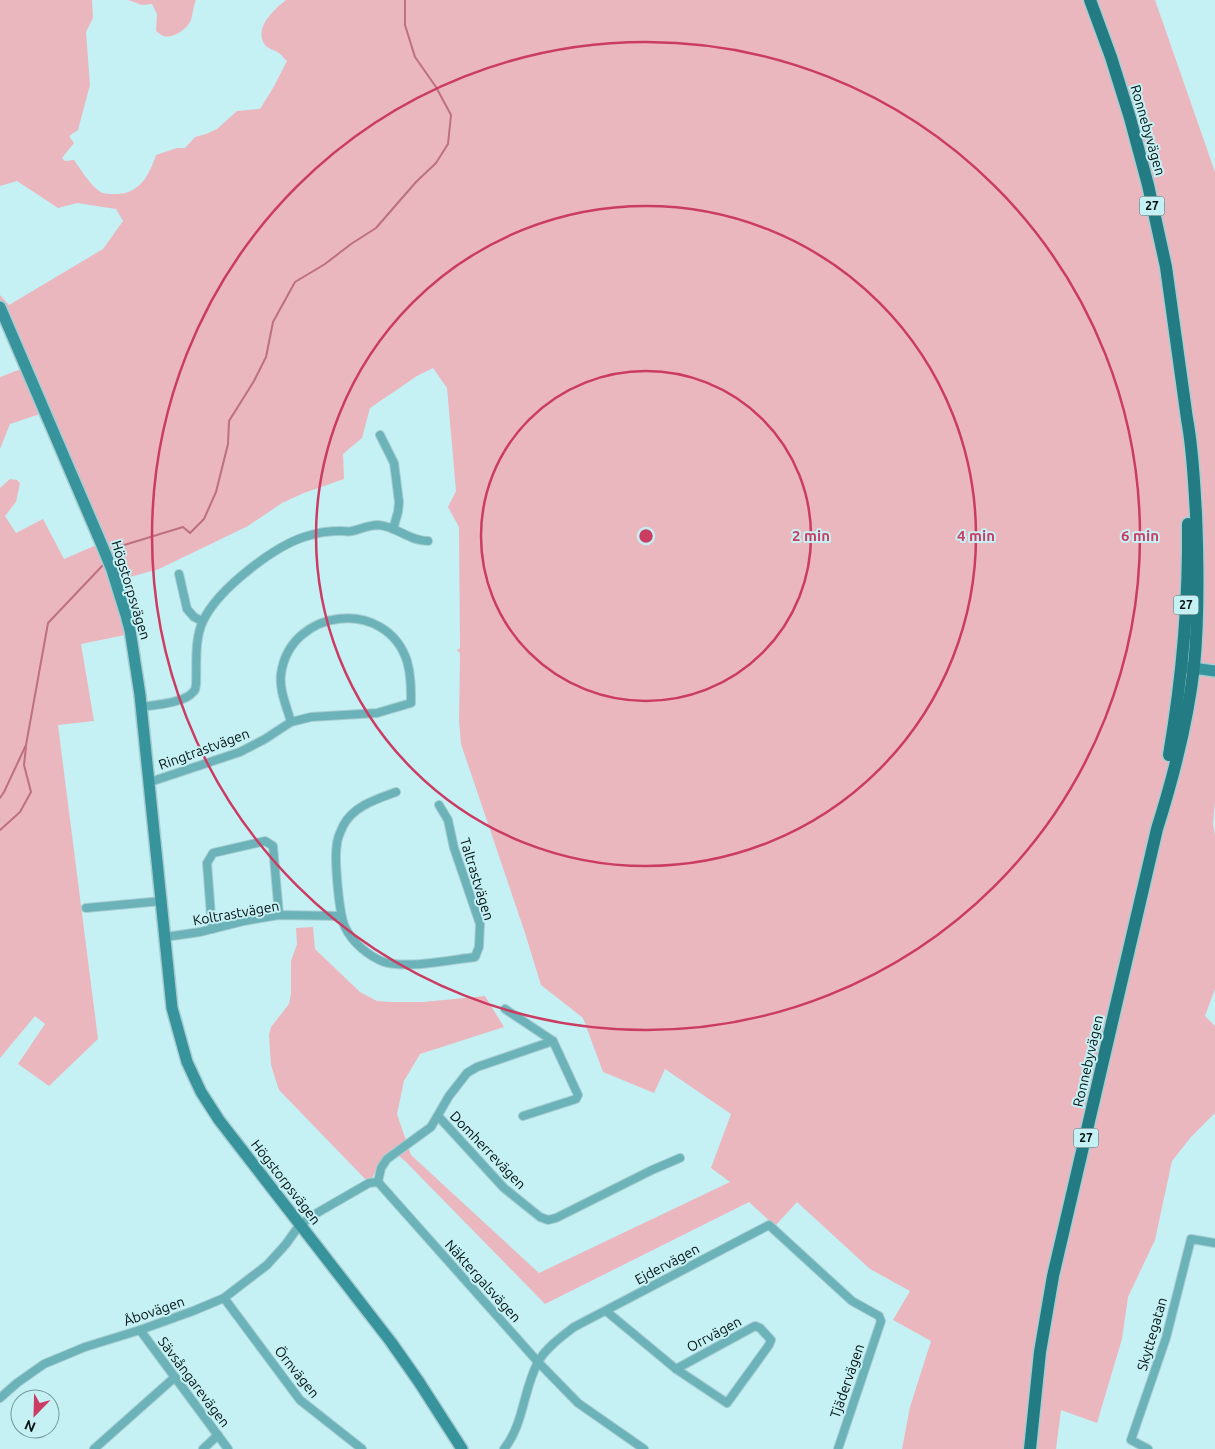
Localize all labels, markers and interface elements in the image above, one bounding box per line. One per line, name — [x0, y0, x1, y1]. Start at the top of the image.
street label: Ronnebyvägen — [1127, 83, 1169, 177]
road number: 27 — [1140, 197, 1164, 216]
centre of rings — [637, 527, 655, 545]
text: 2 min — [792, 527, 830, 544]
text: 4 min — [957, 527, 995, 544]
text: 6 min — [1121, 527, 1159, 544]
street label: Högstorpsvägen — [108, 538, 154, 642]
road number: 27 — [1174, 596, 1198, 614]
street label: Ringtrastvägen — [156, 725, 252, 773]
street label: Taltrastvägen — [457, 836, 497, 922]
street label: Koltrastvägen — [191, 898, 281, 928]
street label: Ronnebyvägen — [1070, 1014, 1106, 1108]
street label: Domherrevägen — [447, 1108, 529, 1192]
road number: 27 — [1074, 1128, 1098, 1148]
street label: Högstorpsvägen — [248, 1136, 324, 1228]
street label: Näktergalsvägen — [442, 1236, 524, 1326]
street label: Ejdervägen — [632, 1240, 702, 1288]
street label: Åbovägen — [121, 1293, 187, 1329]
street label: Skyttegatan — [1134, 1295, 1170, 1373]
street label: Orrvägen — [684, 1313, 744, 1355]
street label: Sävsångarevägen — [155, 1334, 233, 1430]
street label: Örnvägen — [271, 1342, 323, 1401]
street label: Tjädervägen — [827, 1342, 867, 1420]
north arrow — [10, 1389, 60, 1439]
text: N — [22, 1417, 38, 1435]

